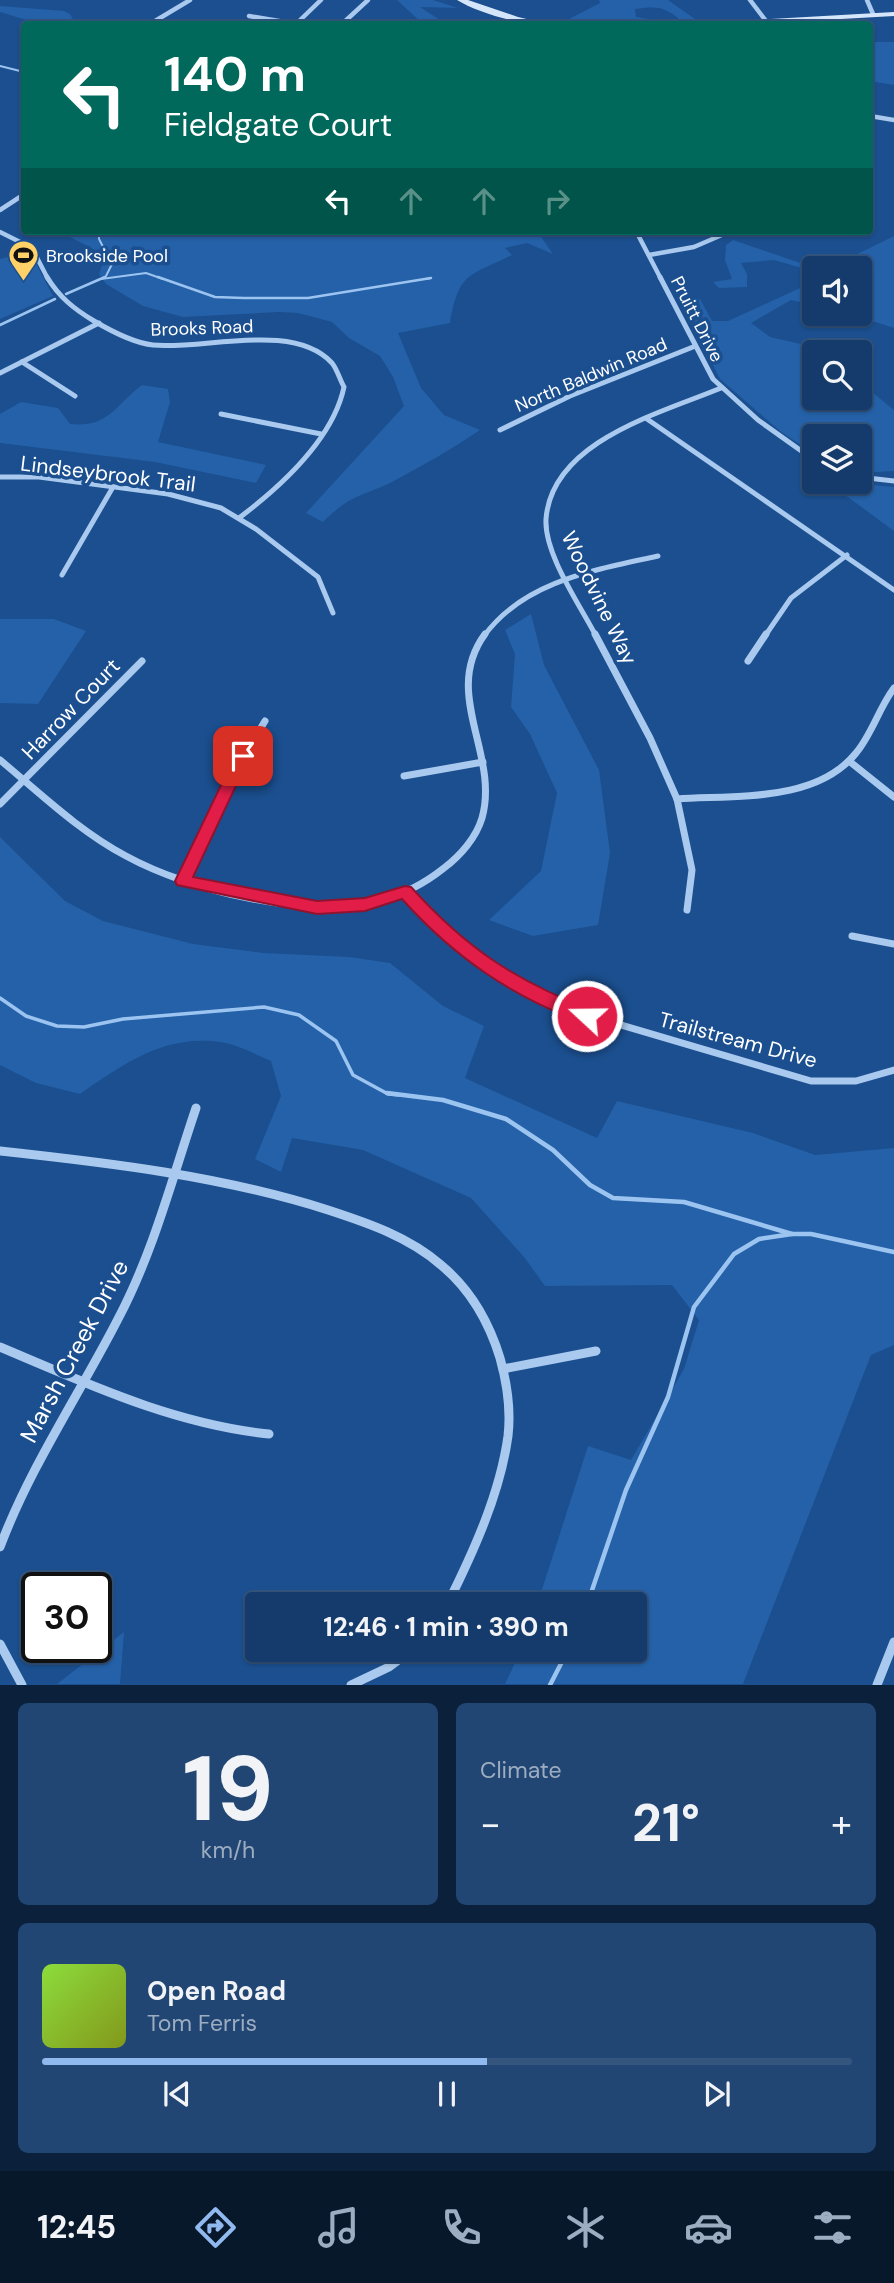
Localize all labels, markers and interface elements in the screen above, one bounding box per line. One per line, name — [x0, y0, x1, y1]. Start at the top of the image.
text: 140 m — [164, 42, 306, 106]
icon: left — [49, 49, 140, 140]
text: Fieldgate Court — [164, 104, 392, 146]
icon: left — [319, 182, 357, 220]
icon: ahead — [392, 182, 430, 220]
icon: ahead — [465, 182, 503, 220]
icon: right — [538, 182, 576, 220]
sports icon: Brookside Pool — [6, 239, 40, 283]
place label: Brookside Pool — [46, 244, 168, 268]
map controls — [802, 256, 872, 494]
button: sound — [802, 256, 872, 326]
street label: Pruitt Drive — [665, 272, 729, 366]
street label: Brooks Road — [150, 314, 254, 342]
street label: North Baldwin Road — [511, 332, 671, 418]
button: search — [802, 340, 872, 410]
button: layers — [802, 424, 872, 494]
street label: Lindseybrook Trail — [19, 449, 197, 499]
street label: Woodvine Way — [555, 527, 644, 670]
street label: Harrow Court — [16, 652, 126, 766]
pin — [213, 726, 273, 786]
icon: arrive — [224, 737, 262, 775]
position arrow — [550, 979, 624, 1053]
street label: Trailstream Drive — [656, 1005, 820, 1075]
street label: Marsh Creek Drive — [13, 1254, 135, 1448]
speed limit sign: 30 — [21, 1572, 112, 1663]
text: 12:46 · 1 min · 390 m — [323, 1610, 569, 1644]
text: 19 — [183, 1730, 273, 1848]
text: Climate — [480, 1755, 562, 1785]
text: 21° — [632, 1789, 700, 1857]
text: − — [480, 1799, 501, 1849]
text: + — [831, 1799, 852, 1849]
text: km/h — [201, 1835, 255, 1865]
text: Open Road — [147, 1974, 286, 2008]
text: Tom Ferris — [147, 2008, 257, 2038]
icon: previous — [158, 2075, 196, 2113]
icon: pause — [428, 2075, 466, 2113]
icon: next — [698, 2075, 736, 2113]
icon: directions — [191, 2203, 240, 2252]
icon: music — [314, 2203, 363, 2252]
icon: phone — [437, 2203, 486, 2252]
icon: climate — [561, 2203, 610, 2252]
icon: car — [684, 2203, 733, 2252]
icon: filters — [808, 2203, 857, 2252]
text: 12:45 — [37, 2206, 116, 2248]

